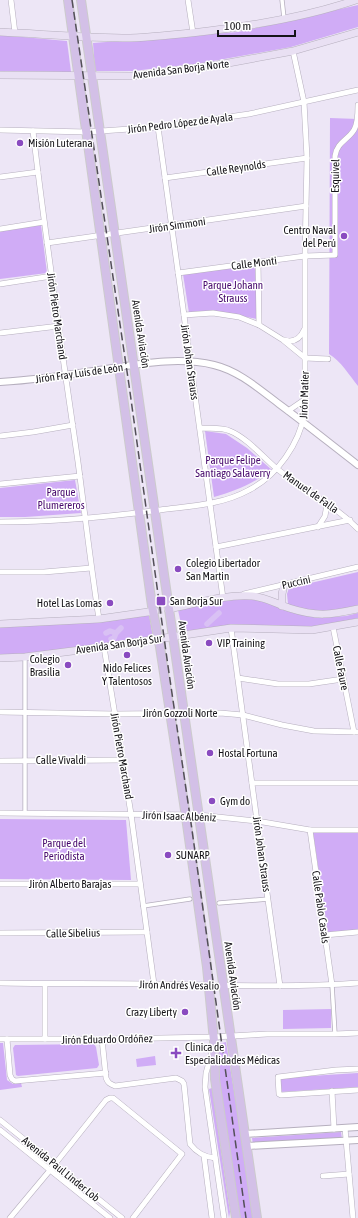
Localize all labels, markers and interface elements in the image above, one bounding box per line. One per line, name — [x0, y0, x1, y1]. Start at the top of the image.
scale bar — [218, 12, 295, 38]
text: 100 m — [224, 19, 251, 33]
street label: Avenida San Borja Norte — [132, 57, 230, 81]
street label: Jirón Pedro López de Ayala — [126, 111, 234, 135]
place label: Misión Luterana — [28, 137, 93, 149]
marker: Misión Luterana — [15, 138, 25, 148]
street label: Calle Reynolds — [206, 158, 266, 178]
street label: Esquivel — [329, 159, 341, 193]
street label: Jirón Simmoni — [148, 215, 206, 235]
place label: Centro Naval del Perú — [284, 224, 336, 249]
marker: Centro Naval del Perú — [339, 231, 349, 241]
street label: Calle Monti — [231, 254, 277, 272]
street label: Jirón Pietro Marchand — [45, 272, 69, 360]
park label: Parque Johann Strauss — [203, 279, 263, 304]
street label: Avenida Aviación — [130, 299, 152, 369]
street label: Jirón Johan Strauss — [179, 323, 201, 401]
street label: Jirón Fray Luís de León — [34, 361, 124, 385]
street label: Jirón Matier — [297, 370, 311, 419]
park label: Parque Felipe Santiago Salaverry — [195, 454, 271, 479]
street label: Manuel de Falla — [281, 469, 341, 515]
park label: Parque Plumereros — [37, 486, 85, 511]
place label: Colegio Libertador San Martin — [186, 557, 261, 582]
marker: Colegio Libertador San Martin — [173, 564, 183, 574]
street label: Puccini — [280, 573, 312, 591]
marker: San Borja Sur — [155, 595, 167, 607]
place label: San Borja Sur — [170, 595, 223, 607]
place label: Hotel Las Lomas — [37, 597, 102, 609]
marker: Hotel Las Lomas — [105, 598, 115, 608]
street label: Avenida Aviación — [176, 620, 198, 690]
street label: Avenida San Borja Sur — [75, 632, 164, 656]
place label: VIP Training — [217, 637, 265, 649]
marker: VIP Training — [204, 638, 214, 648]
street label: Calle Faure — [331, 645, 351, 691]
marker: Nido Felices Y Talentosos — [122, 650, 132, 660]
place label: Colegio Brasilia — [30, 653, 60, 678]
marker: Colegio Brasilia — [63, 660, 73, 670]
place label: Nido Felices Y Talentosos — [102, 662, 152, 687]
street label: Jirón Gozzoli Norte — [143, 707, 217, 719]
street label: Jirón Pietro Marchand — [108, 712, 136, 800]
place label: Hostal Fortuna — [218, 747, 278, 759]
marker: Hostal Fortuna — [205, 748, 215, 758]
street label: Calle Vivaldi — [36, 754, 86, 766]
place label: Gym do — [220, 795, 250, 807]
marker: Gym do — [207, 796, 217, 806]
street label: Jirón Isaac Albéniz — [142, 809, 216, 823]
street label: Jirón Johan Strauss — [251, 815, 273, 893]
park label: Parque del Periodista — [42, 837, 86, 862]
place label: SUNARP — [176, 849, 210, 861]
marker: SUNARP — [163, 850, 173, 860]
street label: Calle Pablo Casals — [310, 870, 332, 944]
street label: Jirón Alberto Barajas — [29, 878, 111, 890]
street label: Calle Sibelius — [46, 927, 100, 939]
street label: Avenida Aviación — [222, 941, 244, 1011]
street label: Jirón Andrés Vesalio — [139, 978, 219, 992]
place label: Crazy Liberty — [126, 1006, 177, 1018]
marker: Crazy Liberty — [180, 1007, 190, 1017]
street label: Jirón Eduardo Ordóñez — [61, 1032, 153, 1046]
place label: Clinica de Especialidades Médicas — [185, 1041, 280, 1066]
marker: Clinica de Especialidades Médicas — [170, 1047, 182, 1059]
street label: Avenida Paul Linder Lob — [20, 1134, 102, 1204]

